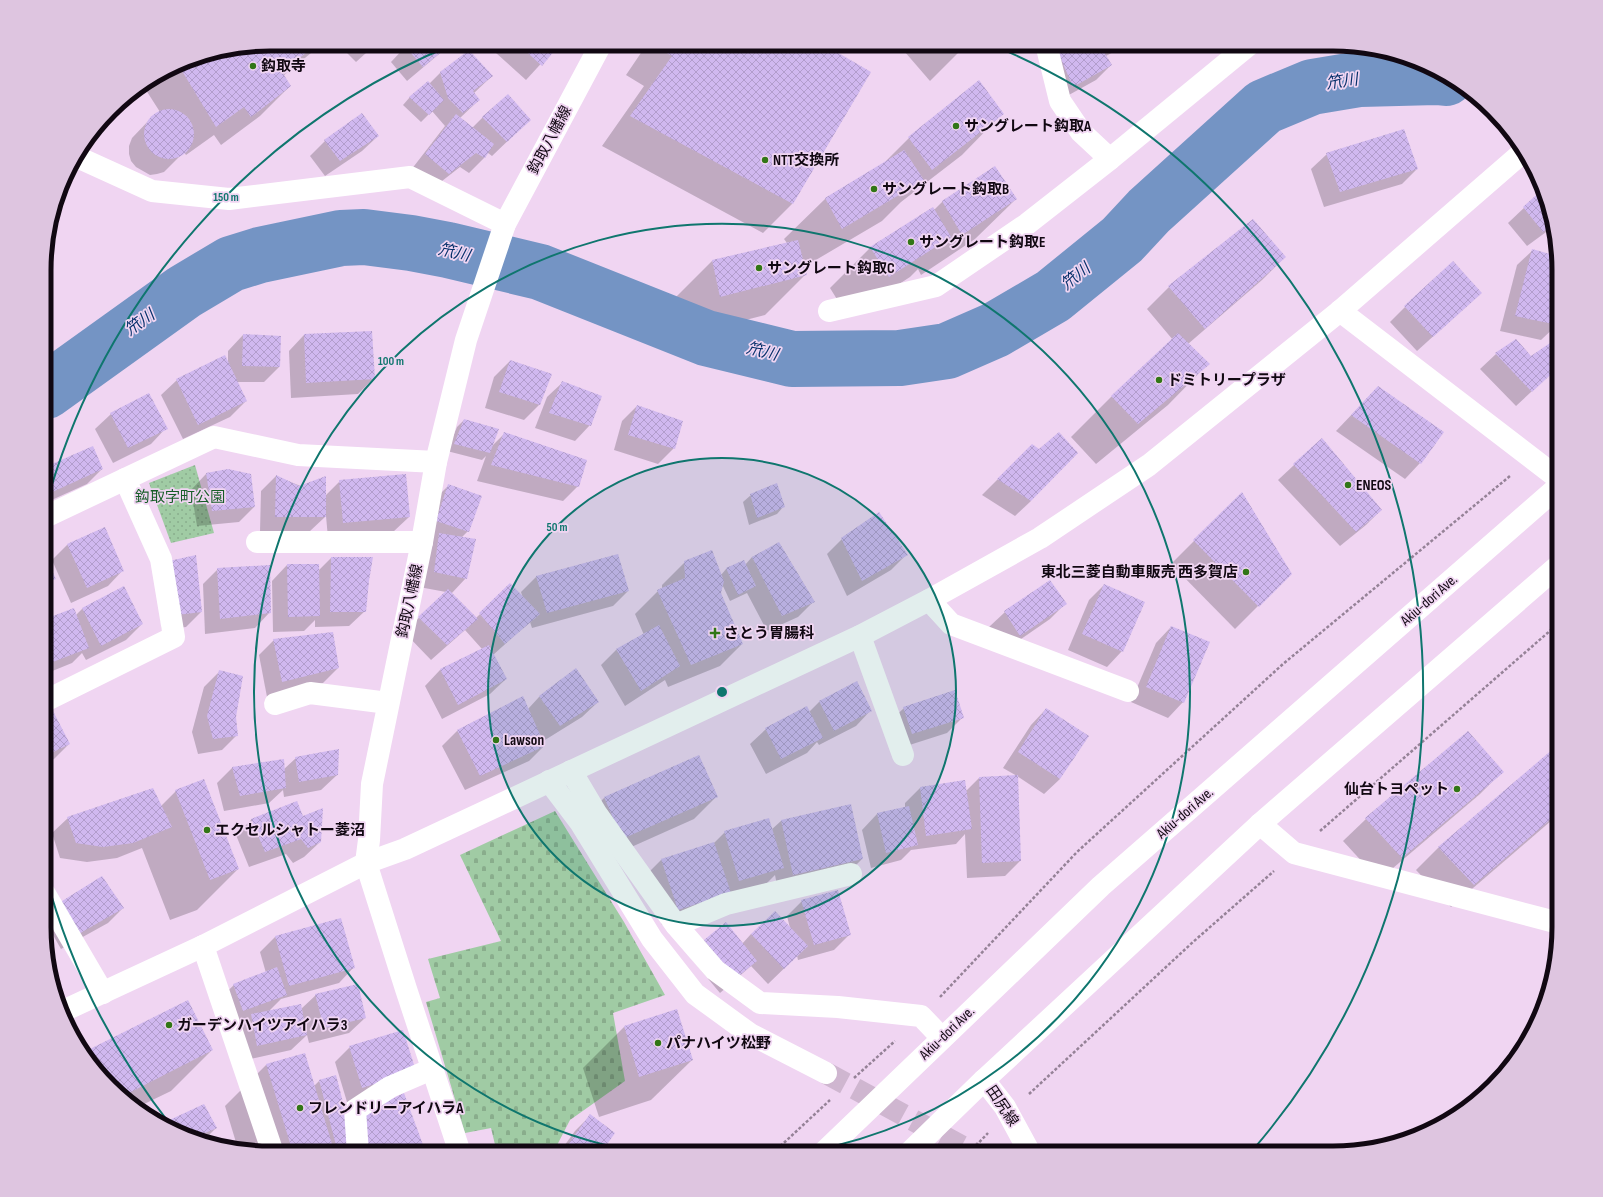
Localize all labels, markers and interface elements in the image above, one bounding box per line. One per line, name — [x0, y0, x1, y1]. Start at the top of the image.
place label: 鈎取寺 — [261, 57, 306, 76]
marker: 鈎取寺 — [248, 61, 258, 71]
water label: 笊川 — [1325, 70, 1361, 94]
street label: 鈎取八幡線 — [524, 102, 576, 178]
place label: サングレート鈎取A — [964, 117, 1092, 136]
marker: サングレート鈎取A — [951, 121, 961, 131]
place label: NTT交換所 — [773, 151, 839, 170]
marker: NTT交換所 — [760, 155, 770, 165]
place label: サングレート鈎取B — [882, 180, 1009, 199]
marker: サングレート鈎取B — [869, 184, 879, 194]
text: 150 m — [213, 190, 239, 205]
place label: サングレート鈎取E — [919, 233, 1046, 252]
marker: サングレート鈎取E — [906, 237, 916, 247]
water label: 笊川 — [436, 240, 474, 266]
water label: 笊川 — [1058, 258, 1096, 294]
place label: サングレート鈎取C — [767, 259, 895, 278]
marker: サングレート鈎取C — [754, 263, 764, 273]
water label: 笊川 — [121, 305, 160, 340]
water label: 笊川 — [744, 339, 782, 366]
text: 100 m — [378, 354, 404, 369]
place label: ドミトリープラザ — [1167, 371, 1286, 390]
marker: ドミトリープラザ — [1154, 375, 1164, 385]
place label: ENEOS — [1356, 476, 1392, 495]
marker: ENEOS — [1343, 480, 1353, 490]
park label: 鈎取字町公園 — [135, 488, 225, 507]
text: 50 m — [547, 520, 567, 535]
street label: 鈎取八幡線 — [393, 562, 427, 640]
place label: 東北三菱自動車販売 西多賀店 — [1041, 563, 1238, 582]
marker: 東北三菱自動車販売 西多賀店 — [1241, 567, 1251, 577]
street label: Akiu-dori Ave. — [1396, 570, 1462, 631]
place label: さとう胃腸科 — [724, 624, 814, 643]
marker: さとう胃腸科 — [709, 627, 721, 639]
centre of rings — [715, 685, 729, 699]
place label: Lawson — [504, 731, 544, 750]
marker: Lawson — [491, 735, 501, 745]
place label: 仙台トヨペット — [1344, 780, 1449, 799]
street label: Akiu-dori Ave. — [1152, 783, 1218, 844]
marker: 仙台トヨペット — [1452, 784, 1462, 794]
place label: エクセルシャトー菱沼 — [215, 821, 365, 840]
marker: エクセルシャトー菱沼 — [202, 825, 212, 835]
street label: Akiu-dori Ave. — [915, 1002, 979, 1065]
place label: ガーデンハイツアイハラ3 — [177, 1016, 348, 1035]
marker: ガーデンハイツアイハラ3 — [164, 1020, 174, 1030]
place label: パナハイツ松野 — [666, 1034, 771, 1053]
marker: パナハイツ松野 — [653, 1038, 663, 1048]
street label: 田尻線 — [982, 1082, 1022, 1130]
place label: フレンドリーアイハラA — [308, 1099, 464, 1118]
marker: フレンドリーアイハラA — [295, 1103, 305, 1113]

